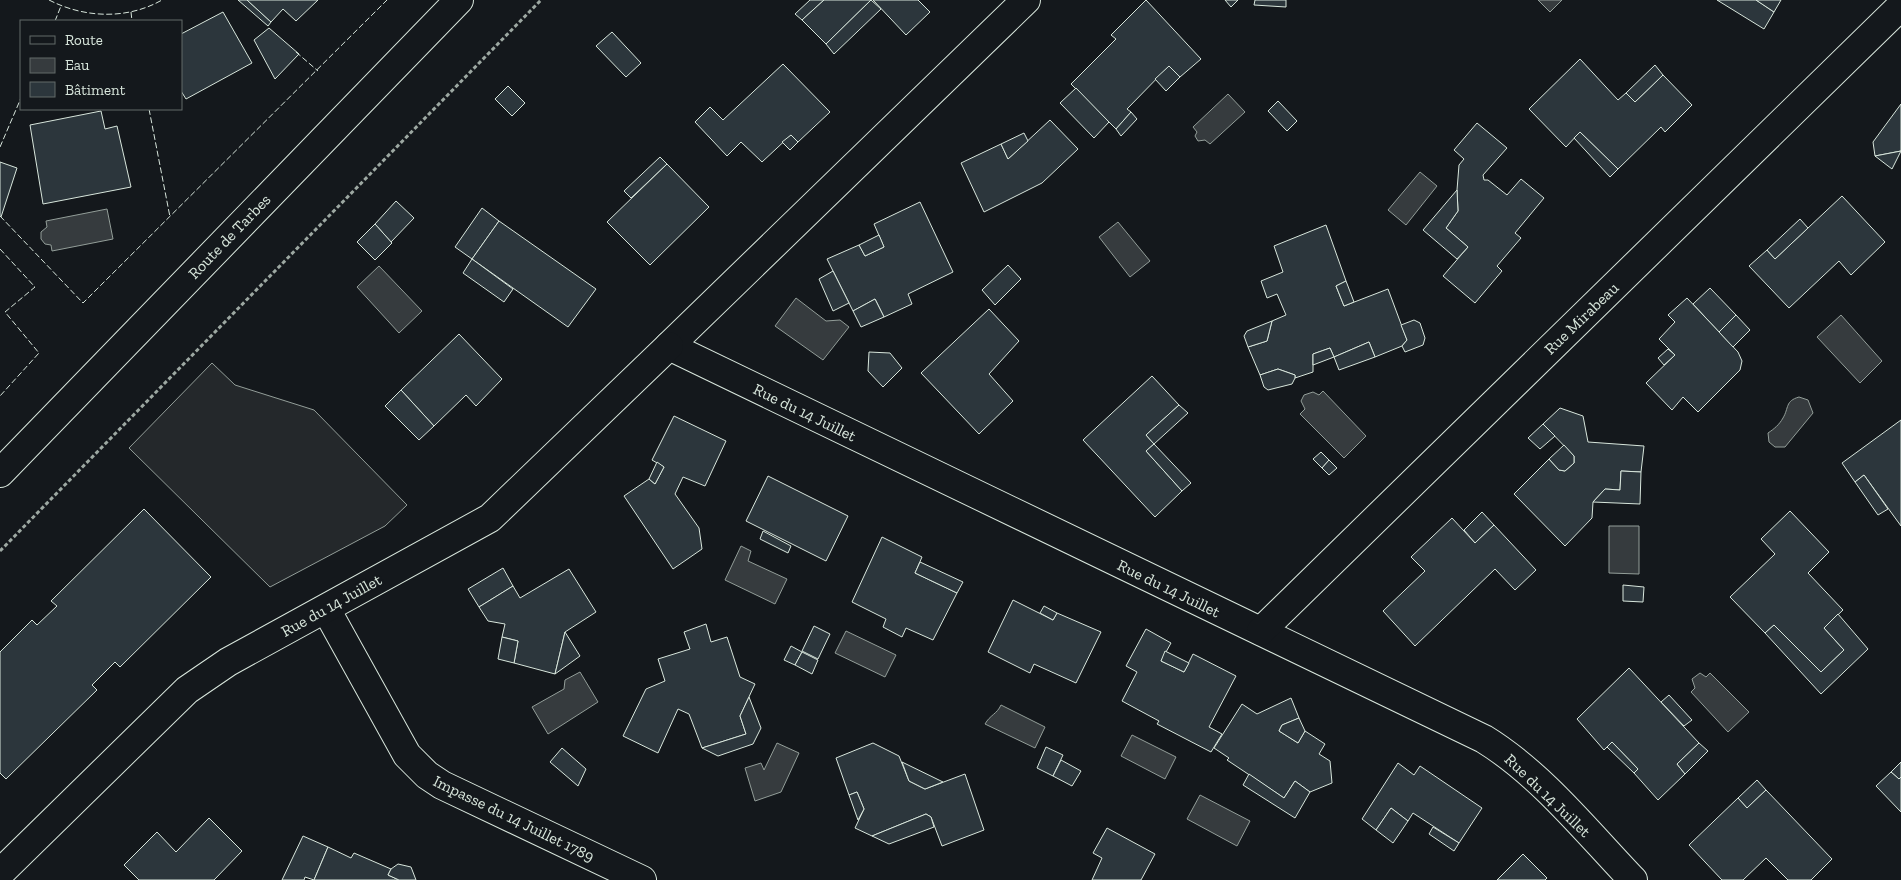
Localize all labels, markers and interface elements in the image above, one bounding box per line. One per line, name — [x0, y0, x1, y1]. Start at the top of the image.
legend — [20, 20, 182, 110]
text: Route — [65, 31, 103, 49]
text: Eau — [65, 56, 90, 74]
text: Bâtiment — [65, 81, 126, 99]
street label: Route de Tarbes — [184, 190, 275, 283]
street label: Rue Mirabeau — [1540, 278, 1622, 358]
street label: Rue du 14 Juillet — [750, 379, 859, 446]
street label: Rue du 14 Juillet — [1114, 555, 1223, 622]
street label: Rue du 14 Juillet — [278, 570, 385, 641]
street label: Rue du 14 Juillet — [1501, 750, 1595, 841]
street label: Impasse du 14 Juillet 1789 — [430, 771, 597, 866]

